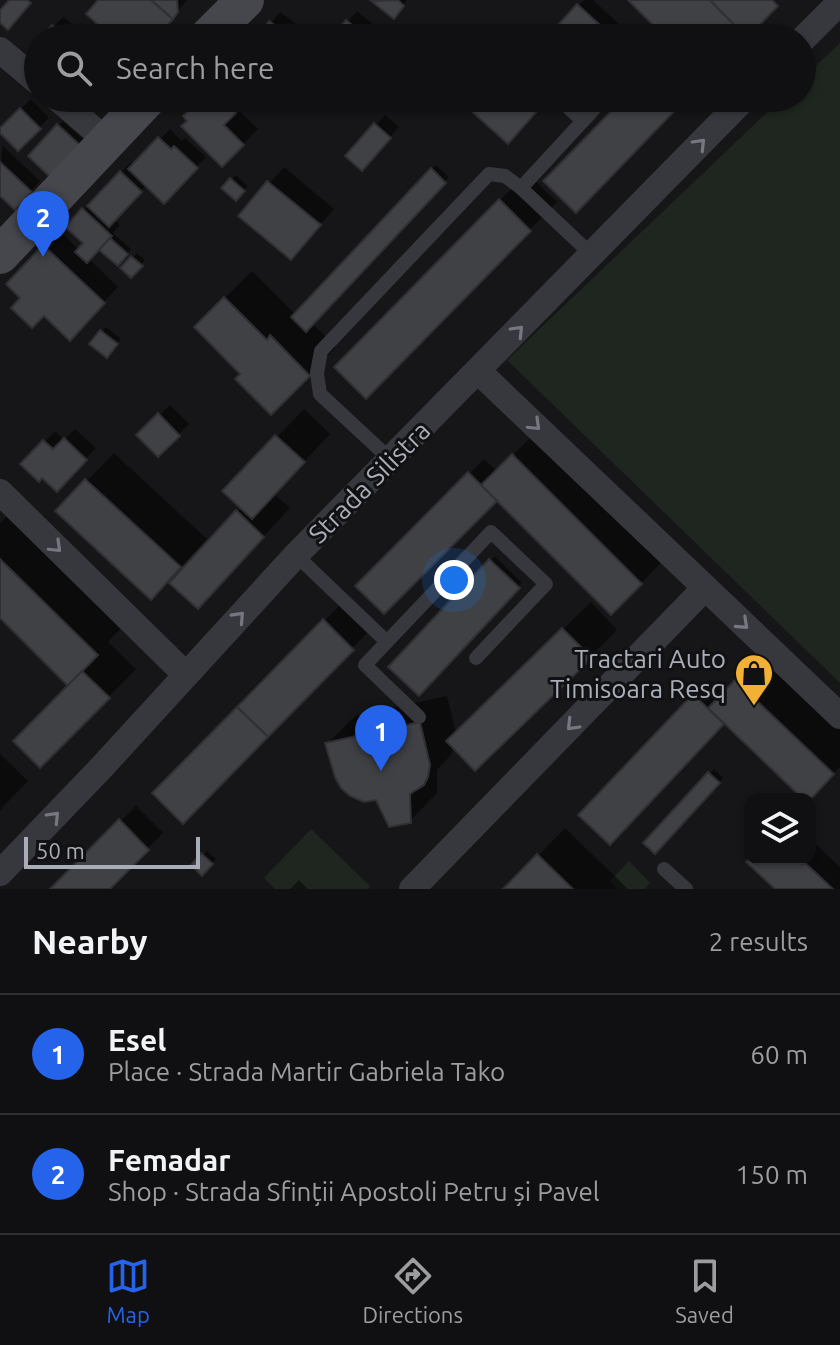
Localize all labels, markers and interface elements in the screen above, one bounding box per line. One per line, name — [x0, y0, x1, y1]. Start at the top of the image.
search box — [24, 24, 816, 112]
icon: search — [52, 46, 96, 90]
text: Search here — [116, 51, 275, 85]
one-way arrow — [690, 139, 704, 154]
pin: 2 — [17, 191, 69, 257]
one-way arrow — [509, 325, 523, 340]
street label: Strada Silistra — [302, 415, 436, 549]
one-way arrow — [526, 416, 540, 430]
one-way arrow — [47, 538, 61, 552]
your location — [434, 560, 474, 600]
one-way arrow — [230, 612, 245, 626]
one-way arrow — [733, 615, 748, 629]
place label: Tractari Auto Timisoara Resq — [550, 644, 726, 703]
shop icon: Tractari Auto Timisoara Resq — [733, 652, 775, 707]
pin: 1 — [355, 705, 407, 771]
one-way arrow — [567, 716, 581, 730]
map controls — [744, 793, 816, 865]
button: layers — [744, 793, 816, 865]
one-way arrow — [45, 812, 59, 826]
scale bar — [24, 833, 200, 869]
text: 50 m — [36, 838, 85, 863]
text: Nearby — [32, 922, 147, 960]
text: 2 results — [709, 927, 808, 956]
text: Esel — [108, 1023, 166, 1057]
text: 1 — [51, 1040, 65, 1069]
text: 60 m — [750, 1040, 808, 1069]
text: Place · Strada Martir Gabriela Tako — [108, 1057, 505, 1086]
text: Femadar — [108, 1143, 231, 1177]
text: 2 — [51, 1160, 65, 1189]
text: 150 m — [736, 1160, 808, 1189]
text: Shop · Strada Sfinții Apostoli Petru și Pavel — [108, 1177, 600, 1206]
tab: Map — [106, 1254, 150, 1327]
tab: Directions — [362, 1254, 463, 1327]
tab: Saved — [675, 1254, 734, 1327]

